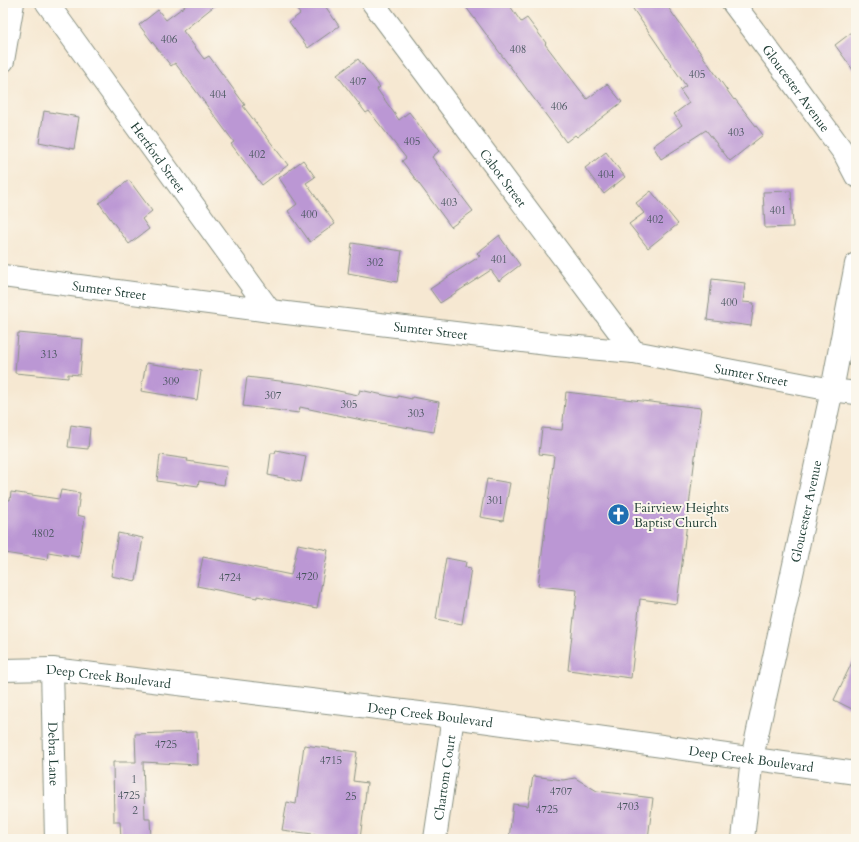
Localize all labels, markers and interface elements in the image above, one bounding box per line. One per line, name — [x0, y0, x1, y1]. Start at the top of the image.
house number: 406 — [161, 32, 178, 47]
street label: Gloucester Avenue — [757, 41, 834, 136]
house number: 408 — [510, 42, 526, 57]
house number: 405 — [689, 67, 705, 82]
house number: 407 — [350, 74, 367, 89]
house number: 404 — [210, 87, 227, 102]
house number: 406 — [551, 99, 568, 114]
street label: Hertford Street — [126, 119, 189, 196]
house number: 403 — [728, 125, 745, 140]
house number: 405 — [404, 134, 420, 149]
street label: Cabot Street — [475, 145, 530, 211]
house number: 402 — [249, 147, 266, 162]
house number: 404 — [598, 167, 615, 182]
house number: 403 — [441, 195, 458, 210]
house number: 401 — [770, 203, 786, 218]
house number: 400 — [301, 207, 318, 222]
house number: 402 — [647, 212, 664, 227]
house number: 401 — [491, 252, 507, 267]
house number: 302 — [367, 255, 384, 270]
street label: Sumter Street — [71, 277, 147, 305]
house number: 400 — [721, 295, 738, 310]
street label: Sumter Street — [393, 318, 468, 344]
house number: 313 — [41, 347, 58, 362]
street label: Sumter Street — [713, 360, 789, 391]
house number: 309 — [163, 374, 180, 389]
house number: 307 — [265, 388, 282, 403]
house number: 305 — [341, 397, 357, 412]
house number: 303 — [408, 406, 425, 421]
street label: Gloucester Avenue — [787, 458, 827, 564]
house number: 301 — [487, 493, 503, 508]
place label: Fairview Heights Baptist Church — [634, 499, 729, 532]
church icon: Fairview Heights Baptist Church — [605, 501, 631, 527]
house number: 4802 — [32, 526, 55, 541]
house number: 4720 — [296, 569, 319, 584]
house number: 4724 — [219, 570, 242, 585]
street label: Deep Creek Boulevard — [46, 661, 172, 693]
street label: Deep Creek Boulevard — [367, 699, 494, 732]
street label: Debra Lane — [43, 722, 63, 786]
street label: Chartom Court — [430, 734, 460, 822]
house number: 4725 — [155, 737, 177, 752]
street label: Deep Creek Boulevard — [688, 742, 815, 777]
house number: 4715 — [320, 753, 342, 768]
house number: 1 — [131, 772, 137, 787]
house number: 4707 — [550, 784, 573, 799]
house number: 4725 — [118, 788, 140, 803]
house number: 25 — [345, 789, 357, 804]
house number: 4703 — [617, 799, 640, 814]
house number: 4725 — [536, 802, 558, 817]
house number: 2 — [132, 803, 138, 818]

